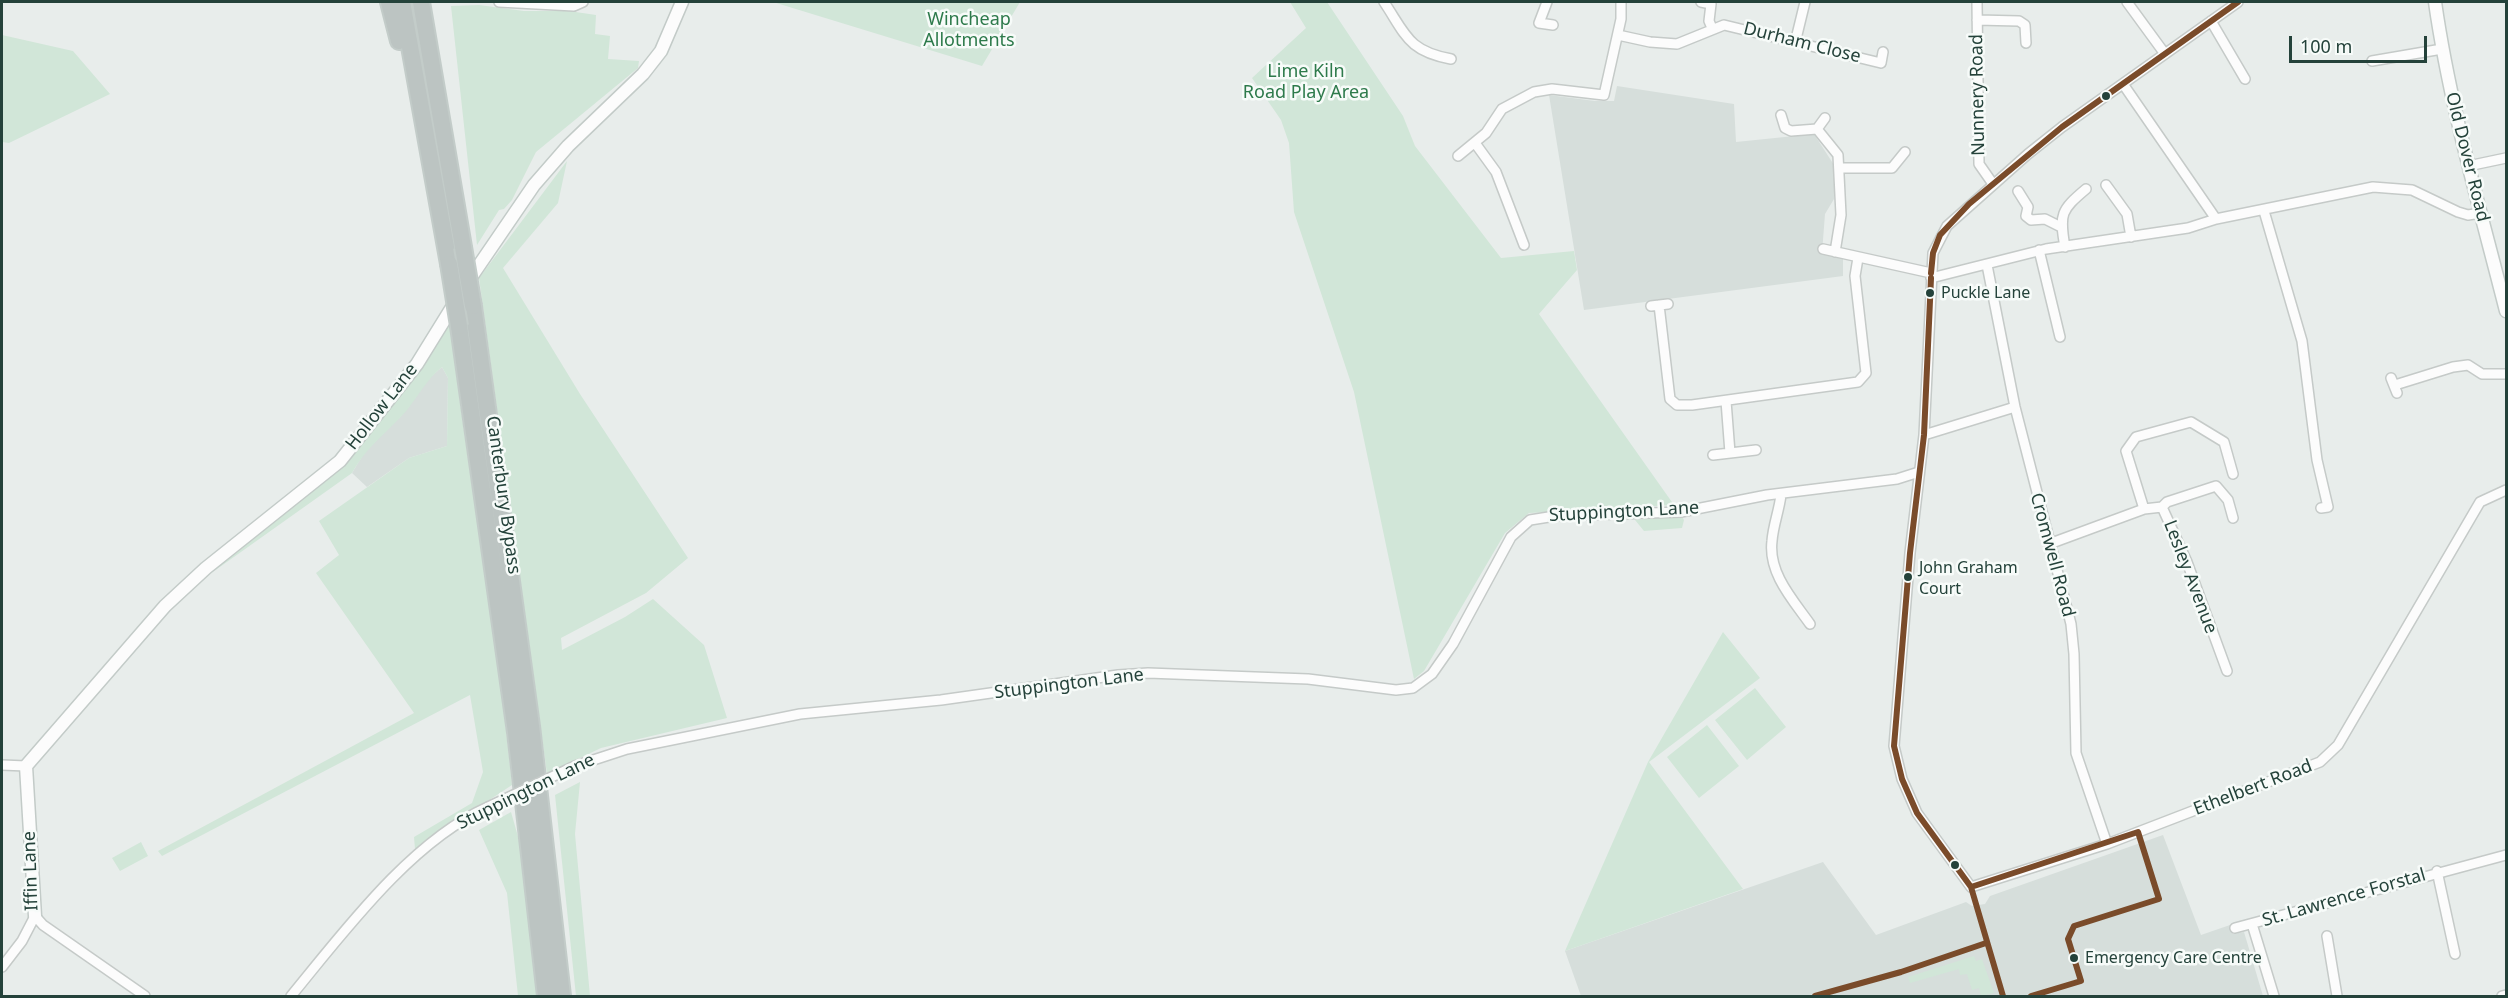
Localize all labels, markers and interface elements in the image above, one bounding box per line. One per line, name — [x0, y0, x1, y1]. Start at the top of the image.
park label: Wincheap Allotments — [923, 9, 1015, 52]
street label: Durham Close — [1741, 18, 1863, 68]
scale bar — [2292, 24, 2430, 62]
street label: Nunnery Road — [1966, 34, 1990, 156]
text: 100 m — [2300, 34, 2352, 58]
park label: Lime Kiln Road Play Area — [1243, 61, 1369, 104]
unlabelled marker — [2100, 90, 2112, 102]
street label: Old Dover Road — [2440, 90, 2494, 224]
place label: Puckle Lane — [1941, 283, 2030, 303]
marker: Puckle Lane — [1924, 287, 1936, 299]
street label: Hollow Lane — [342, 360, 422, 454]
street label: Canterbury Bypass — [481, 415, 525, 575]
street label: Cromwell Road — [2025, 491, 2079, 619]
street label: Stuppington Lane — [1548, 497, 1700, 527]
street label: Lesley Avenue — [2158, 517, 2222, 637]
place label: John Graham Court — [1919, 558, 2018, 596]
marker: John Graham Court — [1902, 571, 1914, 583]
street label: Stuppington Lane — [993, 664, 1145, 704]
street label: Stuppington Lane — [454, 749, 598, 835]
street label: Ethelbert Road — [2191, 755, 2315, 821]
street label: Iffin Lane — [19, 831, 43, 911]
unlabelled marker — [1949, 859, 1961, 871]
street label: St. Lawrence Forstal — [2260, 864, 2428, 932]
place label: Emergency Care Centre — [2085, 948, 2262, 968]
marker: Emergency Care Centre — [2068, 952, 2080, 964]

